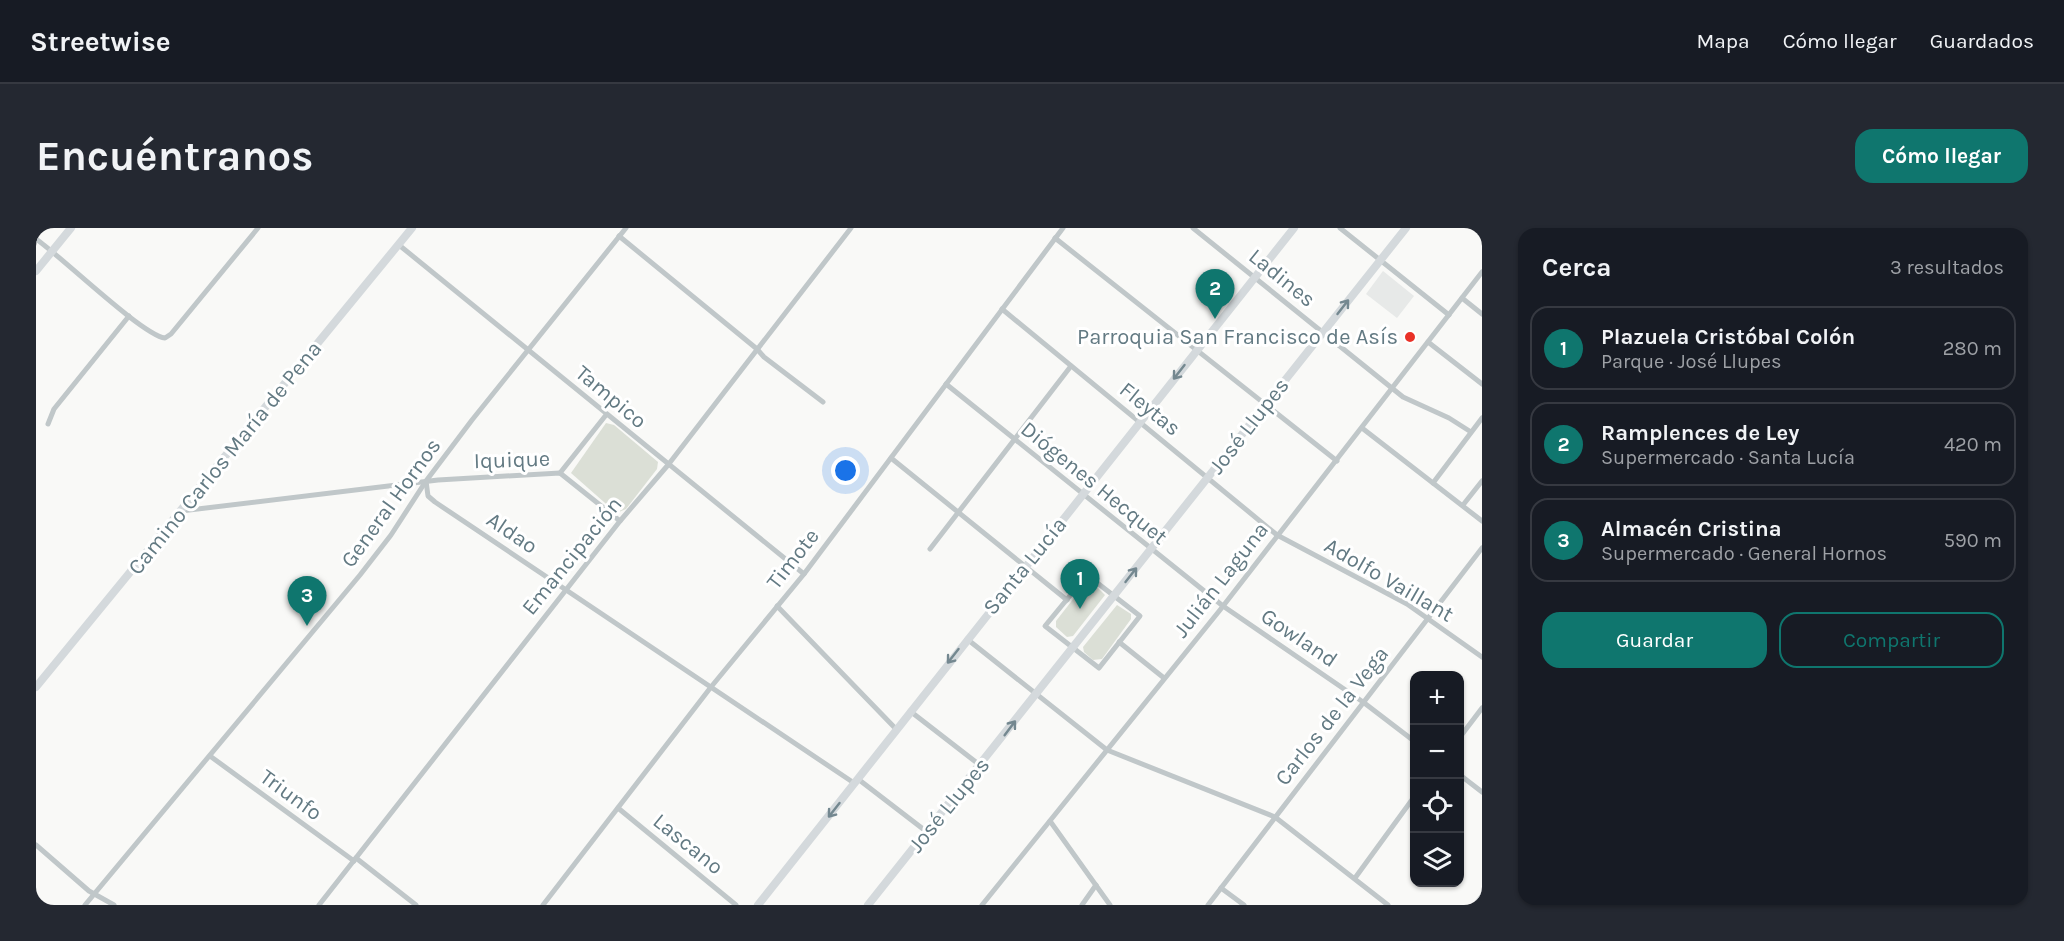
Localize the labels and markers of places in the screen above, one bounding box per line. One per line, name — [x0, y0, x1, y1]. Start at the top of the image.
pin: 2 — [1196, 270, 1234, 319]
place label: Parroquia San Francisco de Asís — [1077, 324, 1398, 350]
marker: Parroquia San Francisco de Asís — [1403, 330, 1417, 344]
pin: 1 — [1060, 560, 1100, 609]
pin: 3 — [288, 576, 326, 626]

